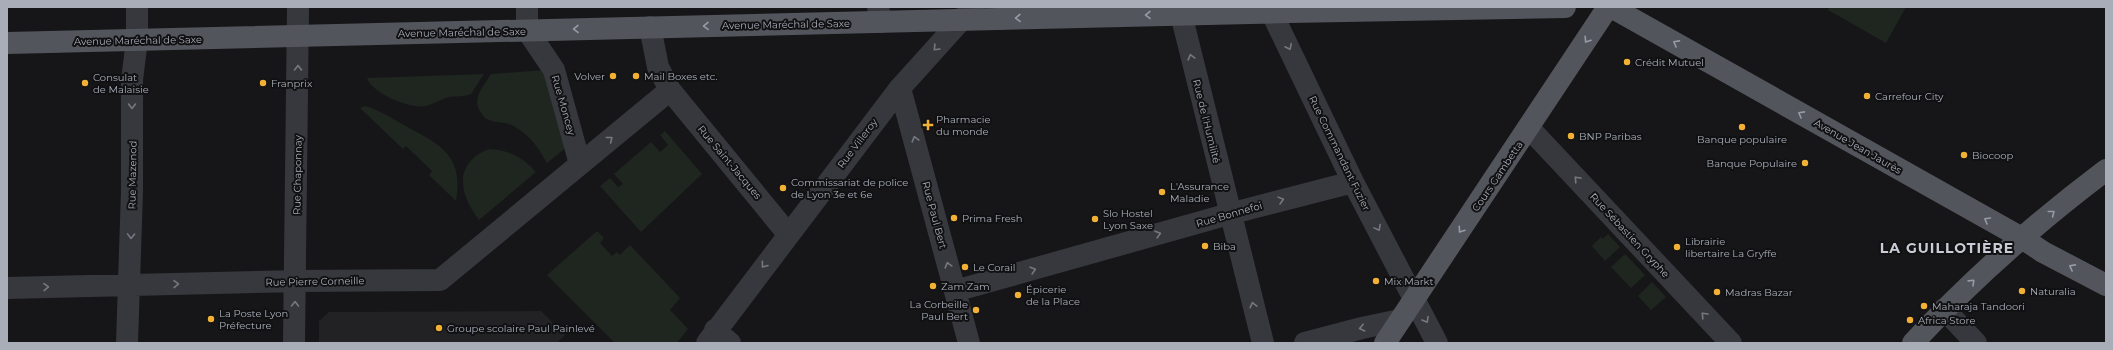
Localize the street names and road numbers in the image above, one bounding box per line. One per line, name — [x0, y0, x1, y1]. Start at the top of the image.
street label: Avenue Maréchal de Saxe — [722, 17, 850, 32]
street label: Avenue Maréchal de Saxe — [398, 25, 526, 40]
street label: Avenue Maréchal de Saxe — [74, 33, 202, 48]
street label: Rue Moncey — [549, 73, 578, 137]
street label: Rue de l'Humilité — [1190, 78, 1223, 164]
street label: Rue Commandant Fuzier — [1306, 94, 1373, 213]
street label: Rue Villeroy — [834, 115, 881, 171]
street label: Avenue Jean Jaurès — [1812, 116, 1904, 177]
street label: Rue Saint-Jacques — [695, 123, 764, 202]
street label: Rue Chaponnay — [290, 134, 305, 215]
street label: Cours Gambetta — [1469, 139, 1526, 214]
street label: Rue Mazenod — [125, 140, 140, 210]
street label: Rue Paul Bert — [919, 180, 950, 250]
street label: Rue Sébastien Gryphe — [1587, 190, 1672, 280]
street label: Rue Bonnefoi — [1195, 199, 1264, 230]
street label: Rue Pierre Corneille — [265, 274, 365, 289]

